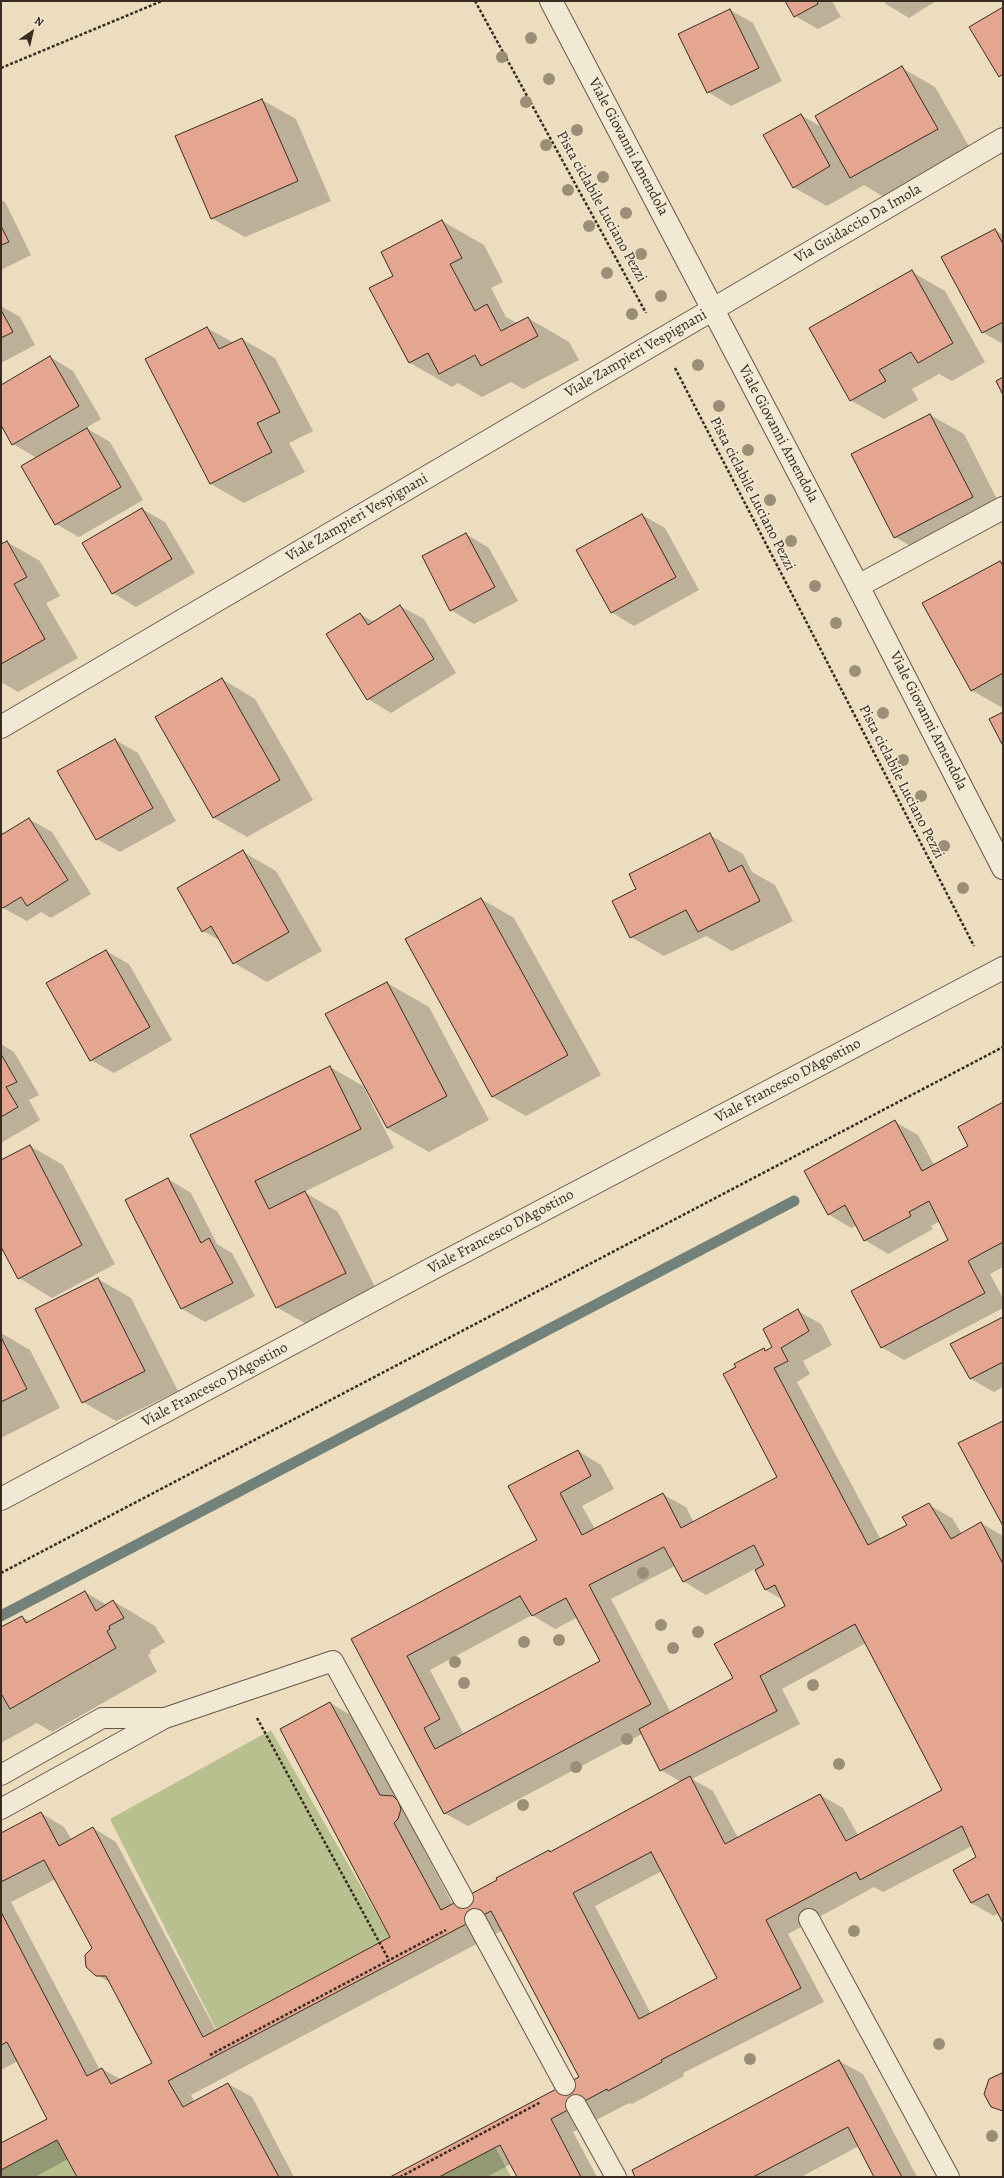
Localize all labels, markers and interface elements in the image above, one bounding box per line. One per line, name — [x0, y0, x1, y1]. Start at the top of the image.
north arrow — [12, 12, 52, 52]
text: N — [31, 13, 47, 30]
street label: Viale Giovanni Amendola — [584, 75, 672, 219]
street label: Pista ciclabile Luciano Pezzi — [552, 128, 650, 286]
street label: Via Guidaccio Da Imola — [791, 180, 925, 268]
street label: Viale Zampieri Vespignani — [562, 306, 710, 402]
street label: Viale Giovanni Amendola — [734, 362, 822, 506]
street label: Pista ciclabile Luciano Pezzi — [705, 414, 799, 574]
street label: Viale Zampieri Vespignani — [283, 470, 431, 566]
street label: Viale Giovanni Amendola — [885, 649, 971, 793]
street label: Pista ciclabile Luciano Pezzi — [854, 702, 948, 862]
street label: Viale Francesco D'Agostino — [712, 1035, 864, 1127]
street label: Viale Francesco D'Agostino — [425, 1186, 577, 1278]
street label: Viale Francesco D'Agostino — [139, 1339, 291, 1431]

